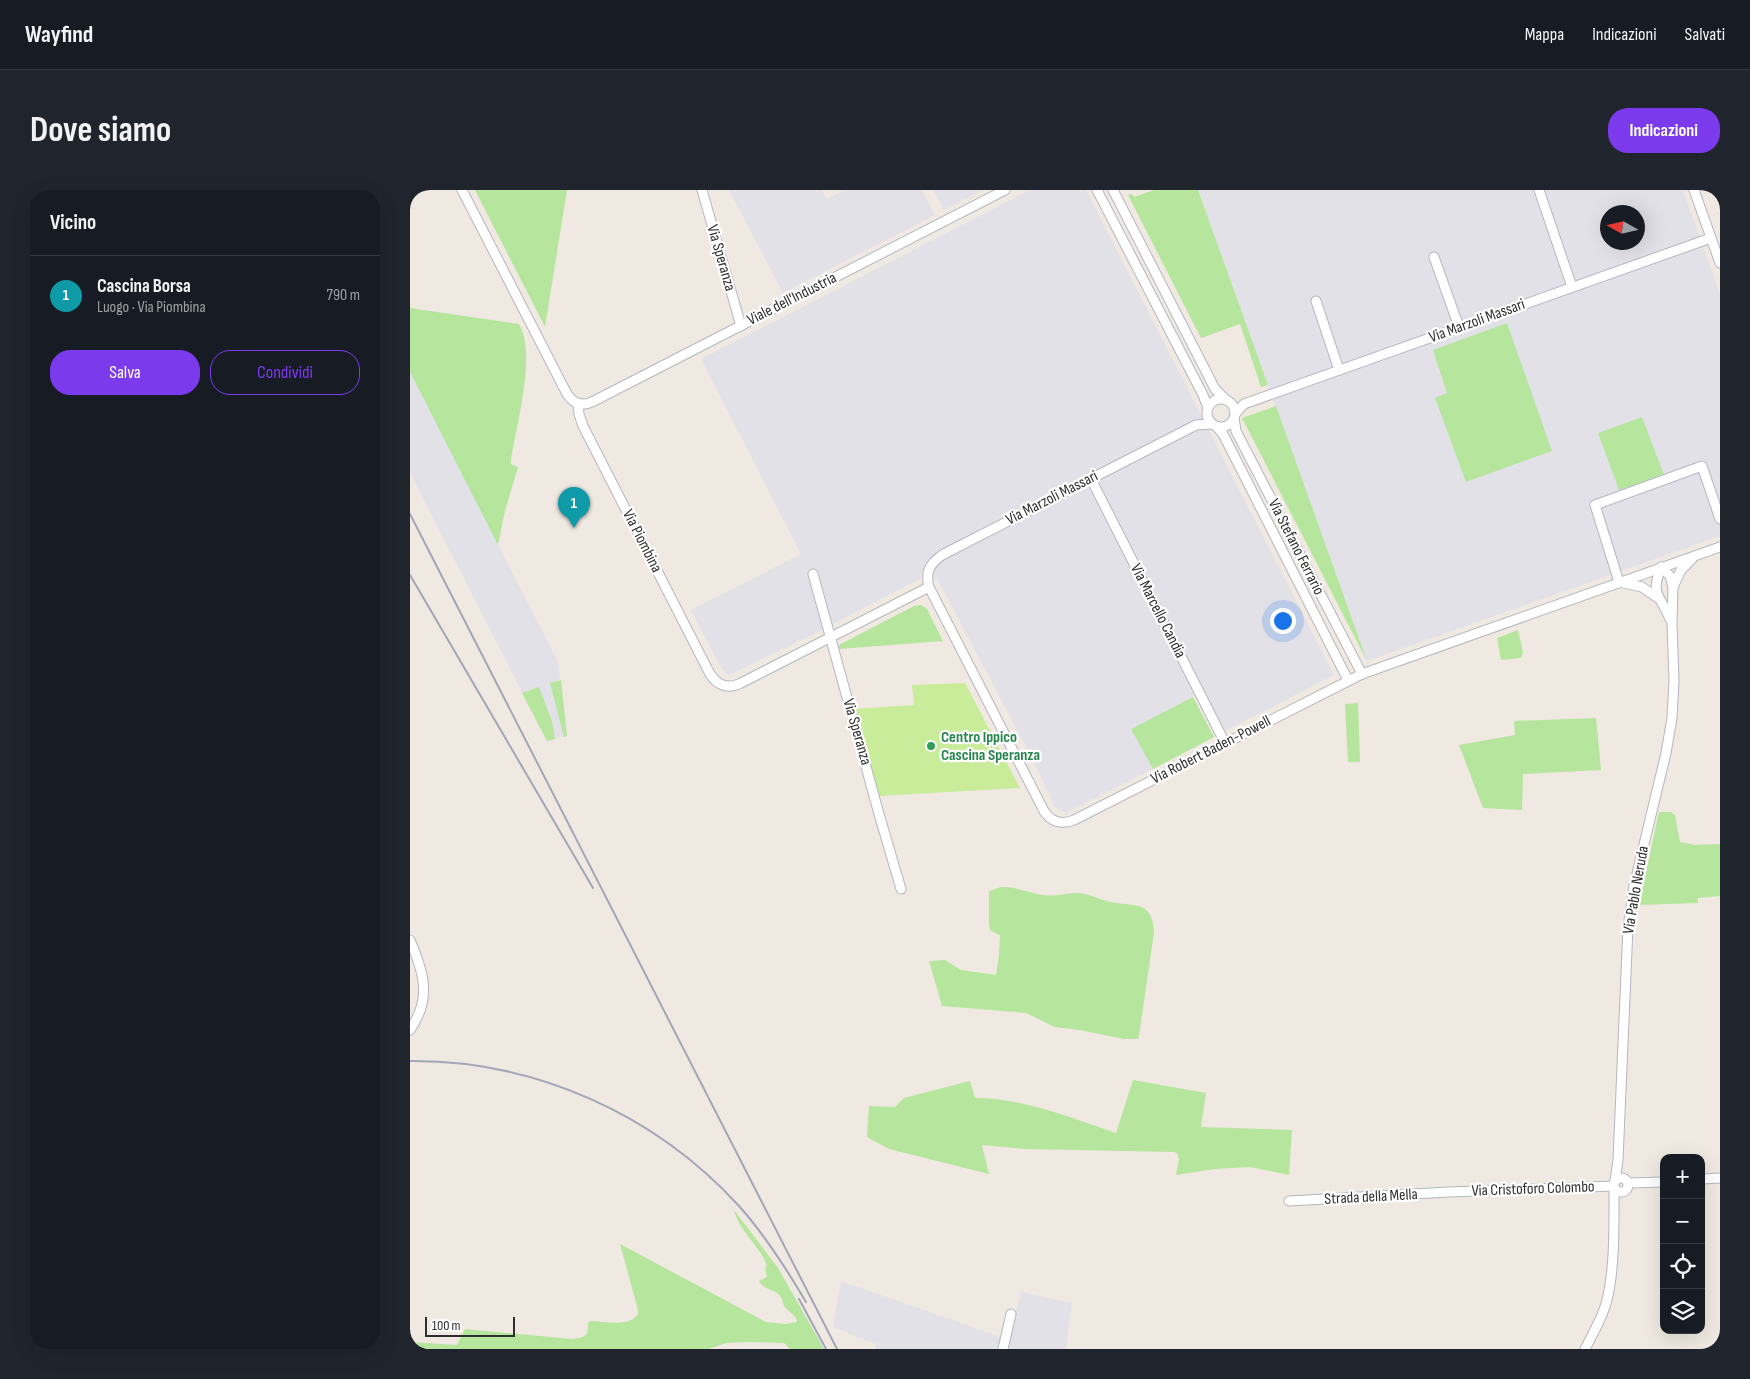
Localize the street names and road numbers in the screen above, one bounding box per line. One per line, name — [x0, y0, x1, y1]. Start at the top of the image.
street label: Via Speranza — [702, 223, 740, 293]
street label: Viale dell'Industria — [744, 268, 840, 330]
street label: Via Marzoli Massari — [1426, 295, 1528, 347]
street label: Via Marzoli Massari — [1003, 467, 1101, 529]
street label: Via Stefano Ferrario — [1264, 496, 1328, 598]
street label: Via Piombina — [618, 506, 666, 576]
street label: Via Marcello Candia — [1126, 561, 1190, 661]
street label: Via Speranza — [838, 697, 876, 767]
street label: Via Robert Baden-Powell — [1148, 712, 1274, 788]
street label: Via Pablo Neruda — [1619, 844, 1653, 936]
street label: Via Cristoforo Colombo — [1471, 1177, 1595, 1201]
street label: Strada della Mella — [1324, 1185, 1418, 1209]

